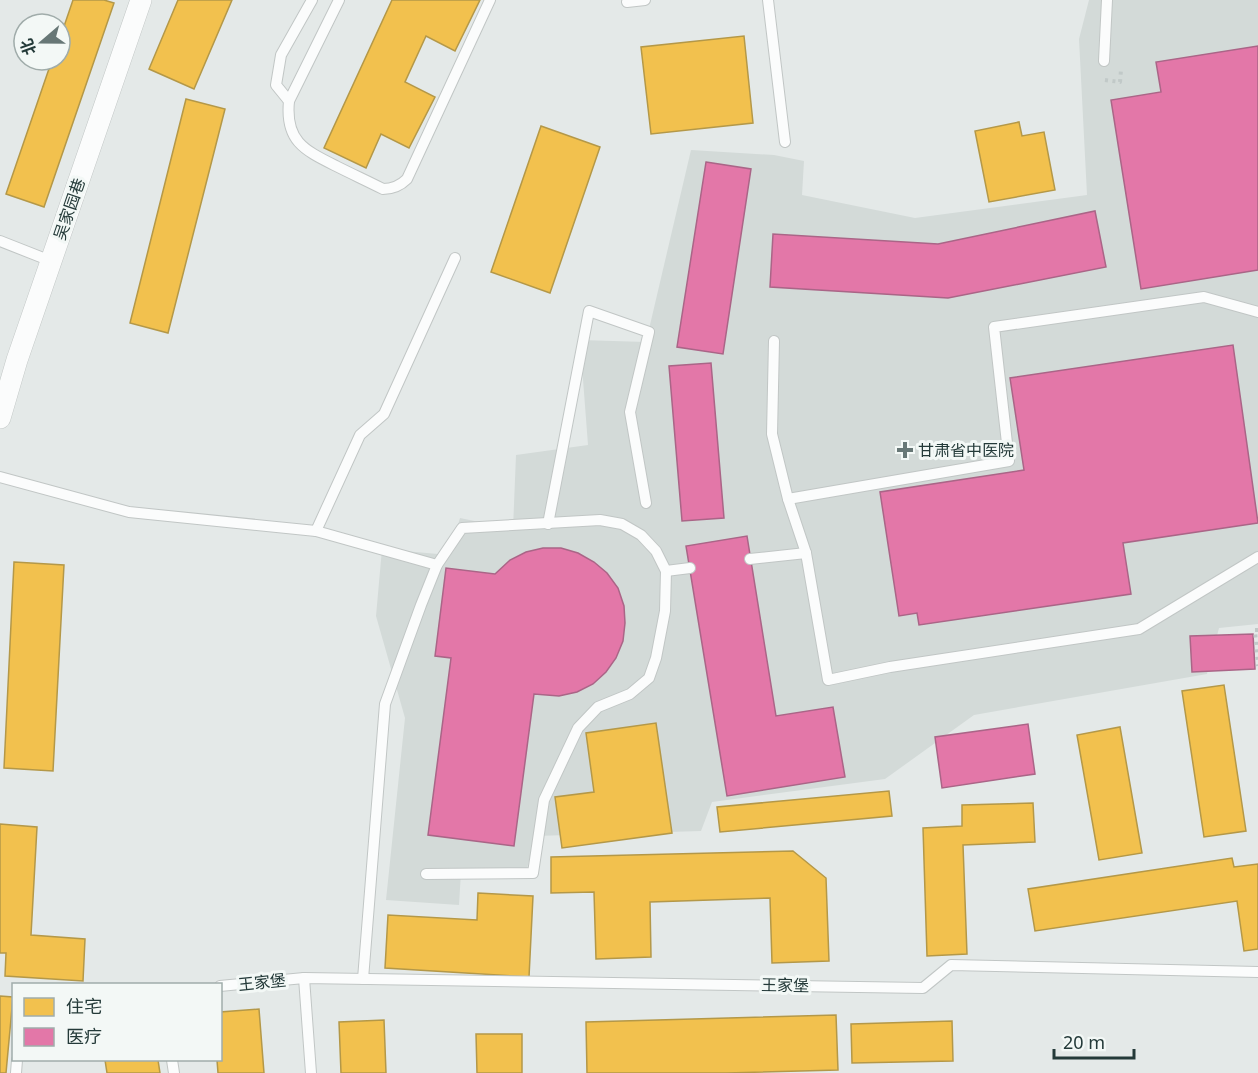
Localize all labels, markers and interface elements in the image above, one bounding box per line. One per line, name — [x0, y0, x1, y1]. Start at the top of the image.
north arrow — [12, 12, 72, 72]
text: 北 — [15, 36, 41, 58]
street label: 吴家园巷 — [48, 175, 90, 243]
place label: 甘肃省中医院 — [918, 439, 1014, 461]
marker: 甘肃省中医院 — [896, 441, 914, 459]
street label: 王家堡 — [237, 969, 287, 995]
street label: 王家堡 — [761, 974, 809, 996]
legend — [12, 983, 222, 1061]
text: 住宅 — [66, 994, 102, 1018]
scale bar — [1054, 1022, 1134, 1060]
text: 医疗 — [66, 1024, 102, 1048]
text: 20 m — [1063, 1030, 1105, 1054]

